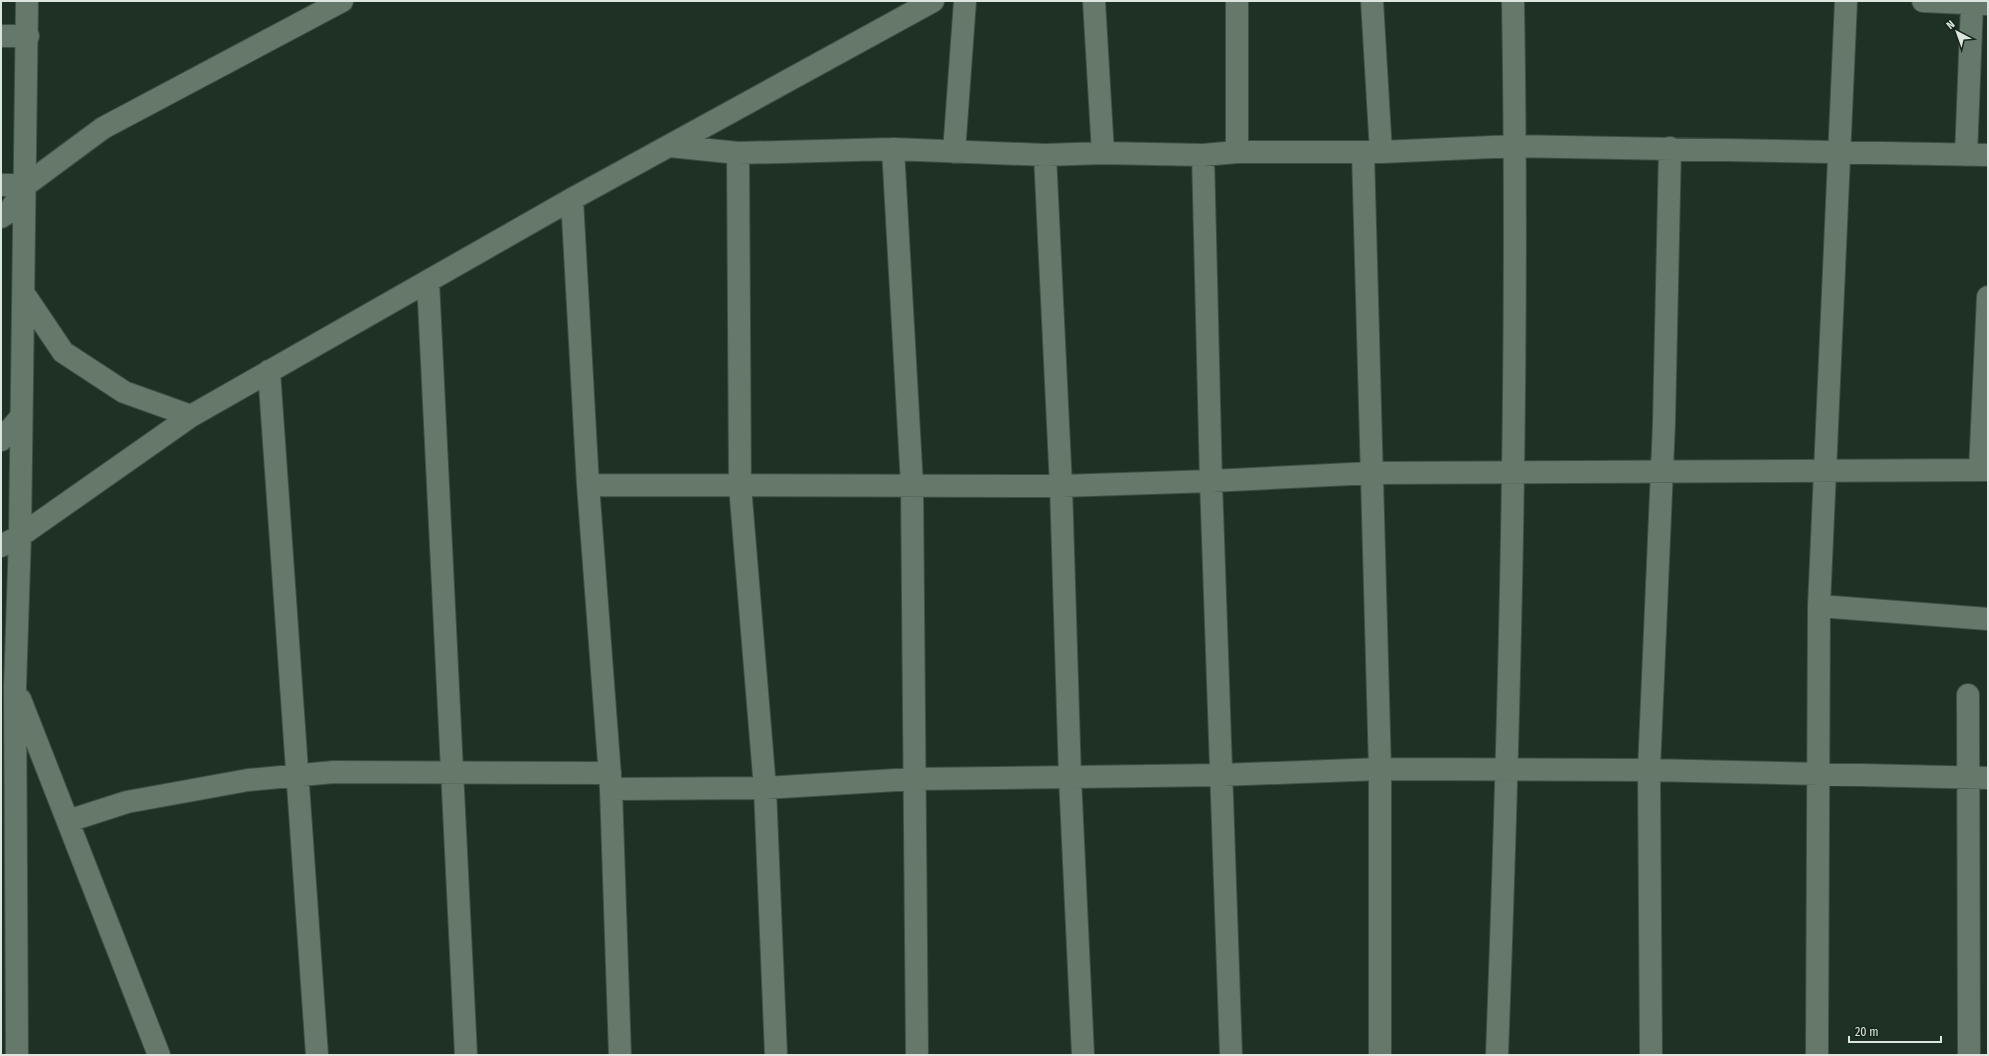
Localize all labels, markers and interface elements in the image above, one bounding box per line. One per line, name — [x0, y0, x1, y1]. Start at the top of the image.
north arrow — [1937, 12, 1977, 52]
text: N — [1944, 18, 1958, 32]
scale bar — [1849, 1018, 1941, 1044]
text: 20 m — [1855, 1025, 1879, 1039]

